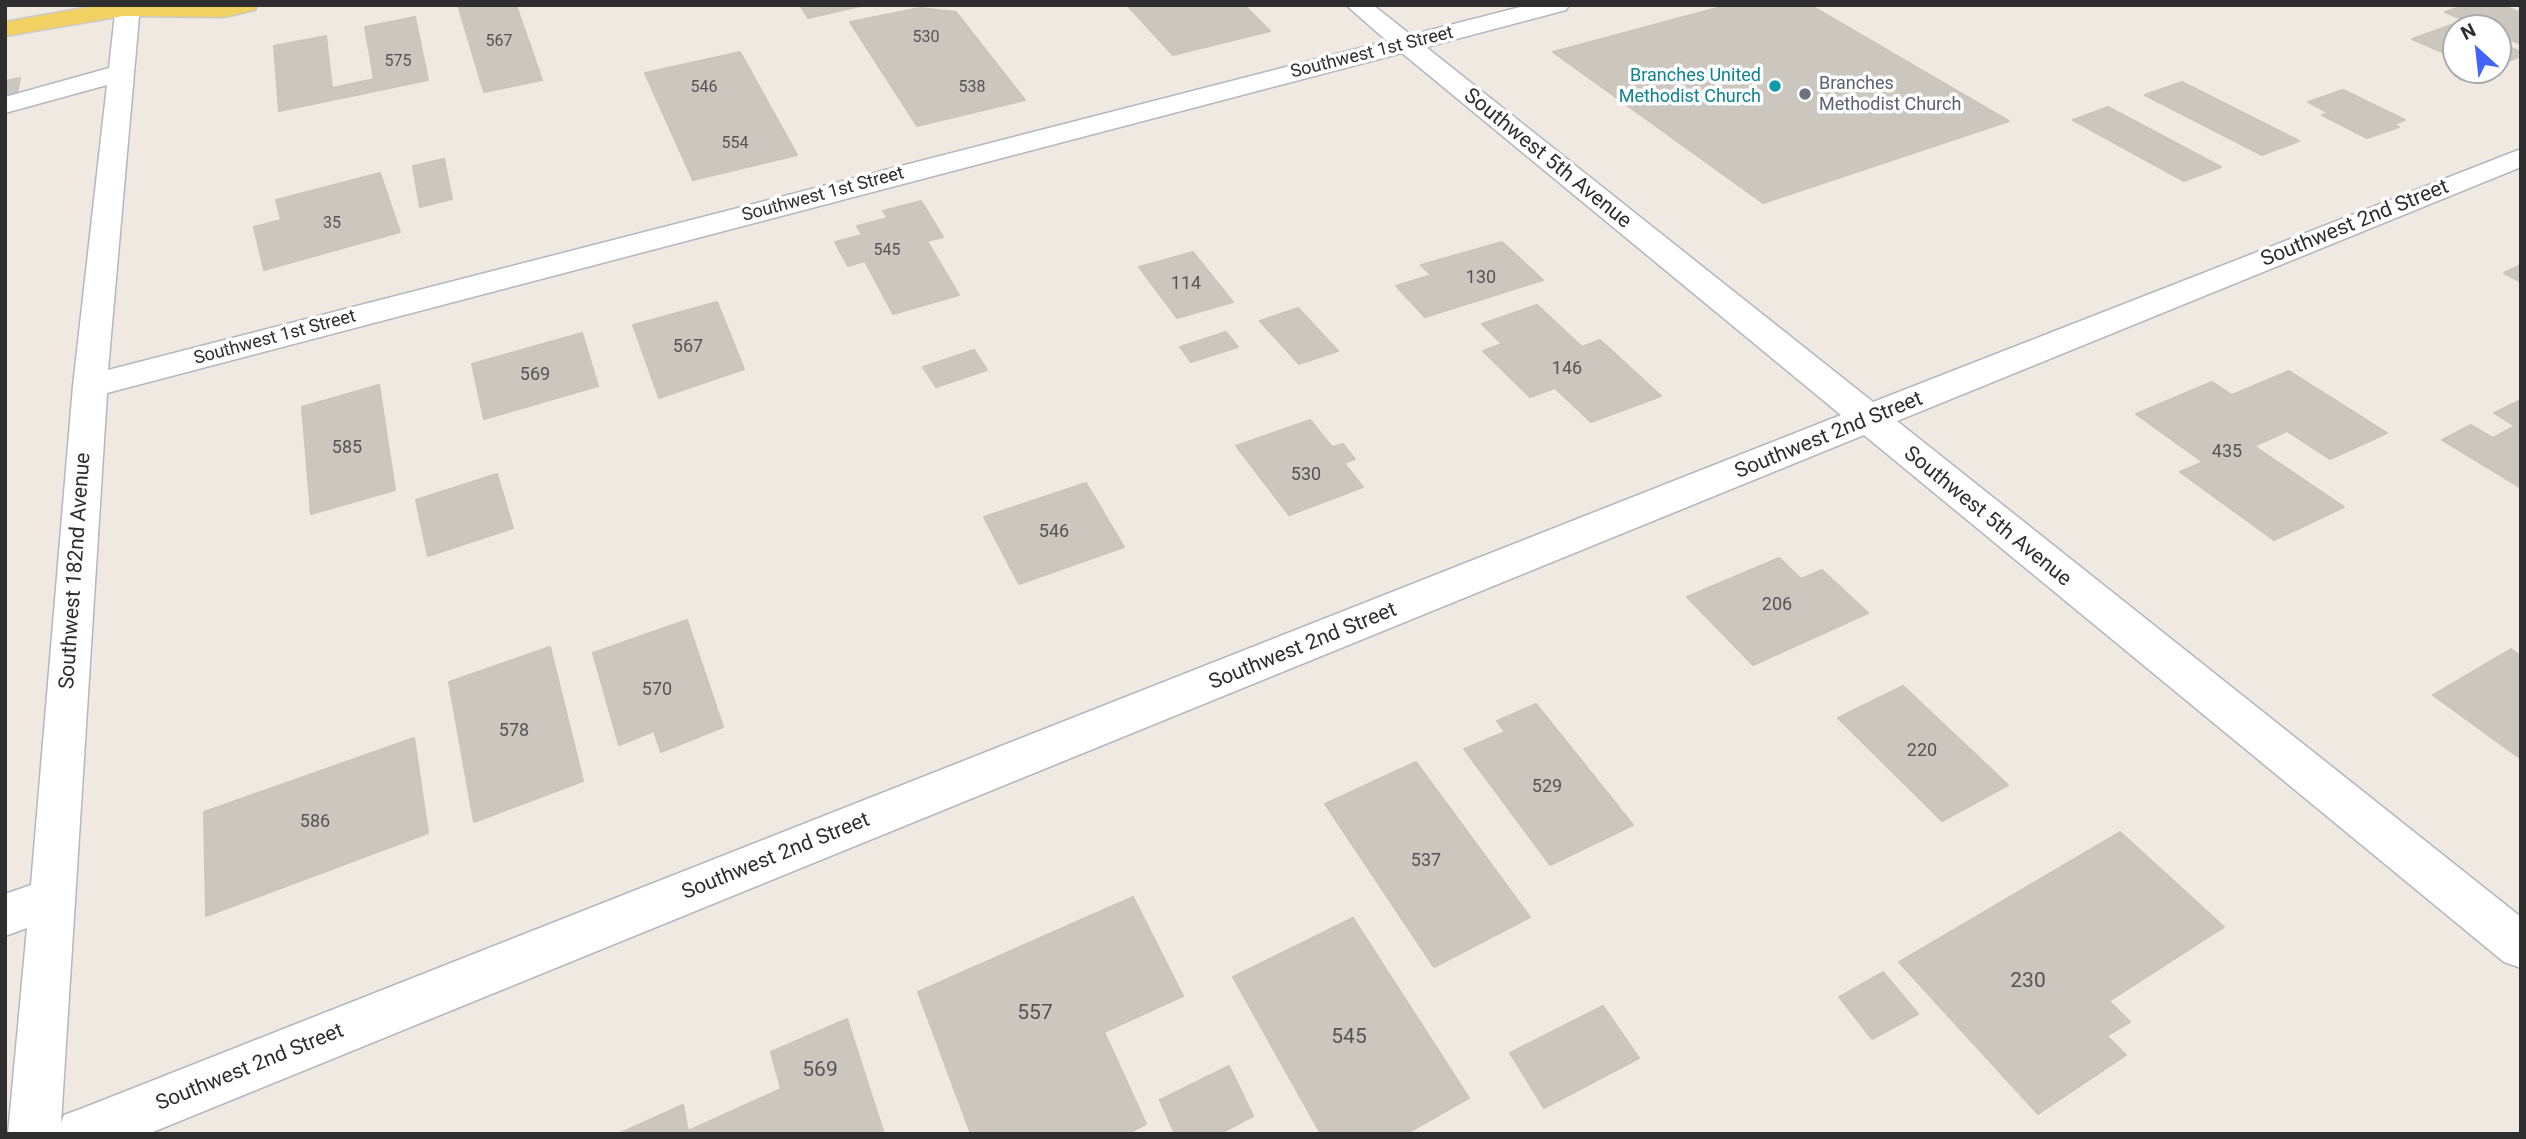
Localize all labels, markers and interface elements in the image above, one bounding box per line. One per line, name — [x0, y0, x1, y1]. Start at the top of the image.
north arrow — [2442, 14, 2512, 84]
text: N — [2457, 18, 2479, 45]
street label: Southwest 1st Street — [1289, 22, 1455, 84]
house number: 530 — [913, 28, 939, 48]
house number: 567 — [486, 32, 512, 52]
house number: 575 — [385, 52, 411, 72]
place label: Branches United Methodist Church — [1619, 65, 1761, 108]
place label: Branches Methodist Church — [1819, 73, 1961, 116]
house number: 546 — [691, 78, 717, 98]
house number: 538 — [959, 78, 985, 98]
marker: Branches United Methodist Church — [1767, 78, 1783, 94]
street label: Southwest 5th Avenue — [1458, 84, 1636, 234]
marker: Branches Methodist Church — [1797, 86, 1813, 102]
house number: 554 — [722, 134, 748, 154]
street label: Southwest 1st Street — [740, 163, 906, 227]
street label: Southwest 2nd Street — [2257, 175, 2453, 273]
house number: 35 — [323, 214, 341, 234]
house number: 545 — [874, 241, 900, 261]
house number: 130 — [1466, 267, 1496, 289]
house number: 114 — [1171, 273, 1201, 295]
street label: Southwest 1st Street — [192, 306, 358, 370]
house number: 567 — [673, 336, 703, 358]
house number: 146 — [1552, 358, 1582, 380]
house number: 569 — [520, 364, 550, 386]
street label: Southwest 2nd Street — [1731, 387, 1927, 485]
house number: 585 — [332, 437, 362, 459]
house number: 435 — [2212, 441, 2242, 463]
street label: Southwest 5th Avenue — [1898, 442, 2076, 592]
street label: Southwest 182nd Avenue — [55, 452, 97, 690]
house number: 530 — [1291, 464, 1321, 486]
house number: 546 — [1039, 521, 1069, 543]
house number: 206 — [1762, 594, 1792, 616]
street label: Southwest 2nd Street — [1205, 598, 1401, 696]
house number: 570 — [642, 679, 672, 701]
house number: 578 — [499, 720, 529, 742]
house number: 220 — [1907, 740, 1937, 762]
house number: 529 — [1532, 776, 1562, 798]
street label: Southwest 2nd Street — [678, 808, 874, 906]
house number: 586 — [300, 811, 330, 833]
house number: 537 — [1411, 850, 1441, 872]
house number: 230 — [2010, 969, 2046, 995]
house number: 557 — [1017, 1001, 1053, 1027]
street label: Southwest 2nd Street — [152, 1019, 348, 1117]
house number: 545 — [1331, 1025, 1367, 1051]
house number: 569 — [802, 1058, 838, 1084]

